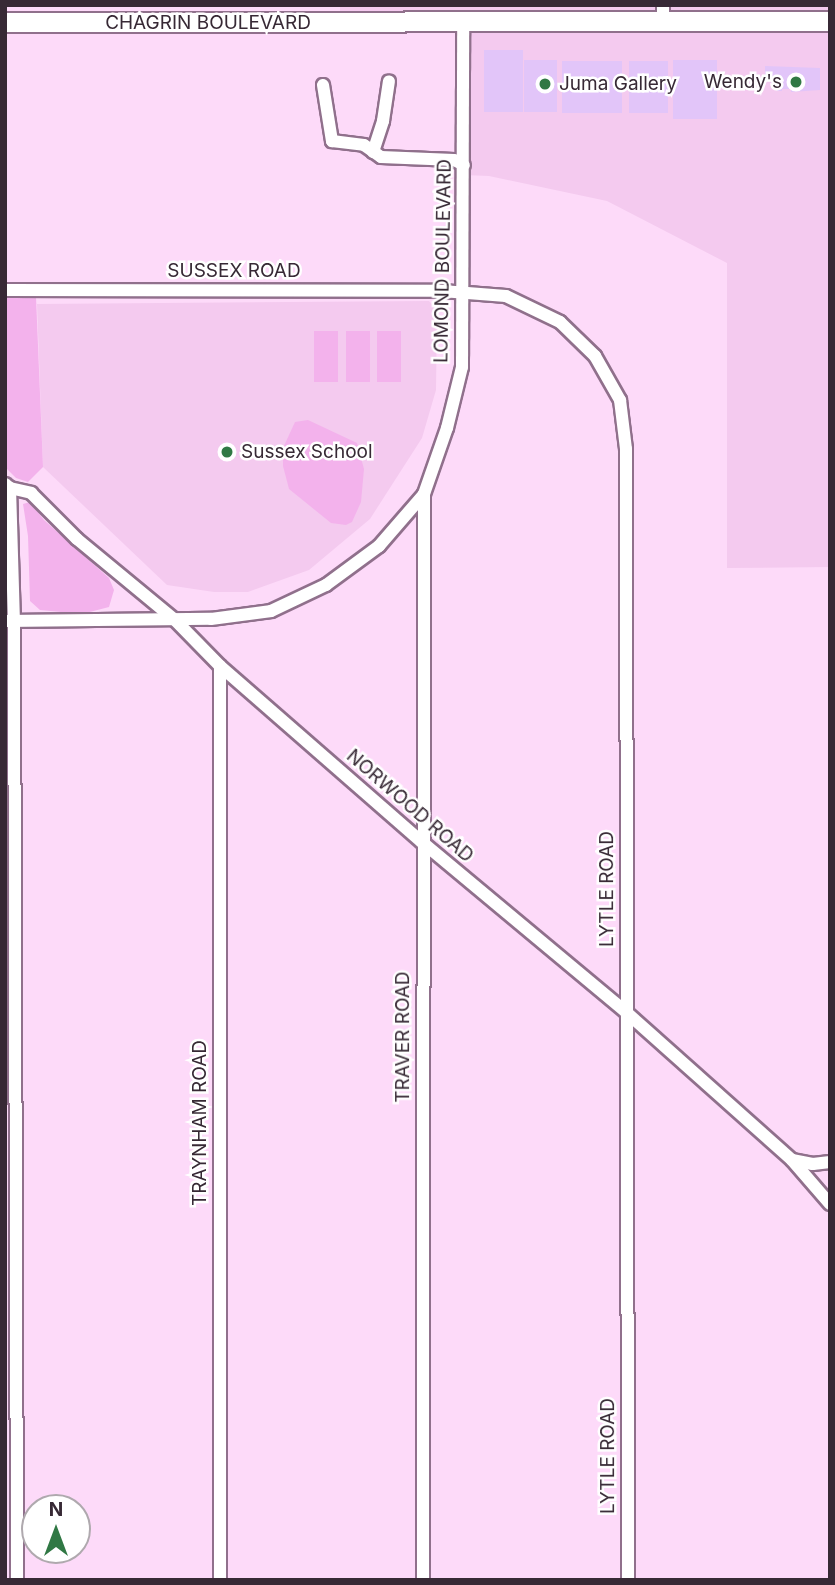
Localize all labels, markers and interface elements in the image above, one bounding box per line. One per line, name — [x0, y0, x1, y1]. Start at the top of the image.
street label: CHAGRIN BOULEVARD — [105, 12, 311, 34]
place label: Wendy's — [704, 71, 782, 93]
place label: Juma Gallery — [559, 73, 677, 95]
marker: Wendy's — [788, 74, 804, 90]
marker: Juma Gallery — [537, 76, 553, 92]
street label: LOMOND BOULEVARD — [430, 159, 456, 363]
street label: SUSSEX ROAD — [167, 260, 301, 282]
place label: Sussex School — [241, 441, 373, 463]
marker: Sussex School — [219, 444, 235, 460]
street label: NORWOOD ROAD — [342, 745, 478, 867]
street label: LYTLE ROAD — [596, 831, 618, 947]
street label: TRAVER ROAD — [392, 971, 414, 1103]
street label: TRAYNHAM ROAD — [189, 1040, 211, 1206]
street label: LYTLE ROAD — [597, 1398, 619, 1514]
north arrow — [21, 1494, 91, 1564]
text: N — [49, 1498, 63, 1521]

